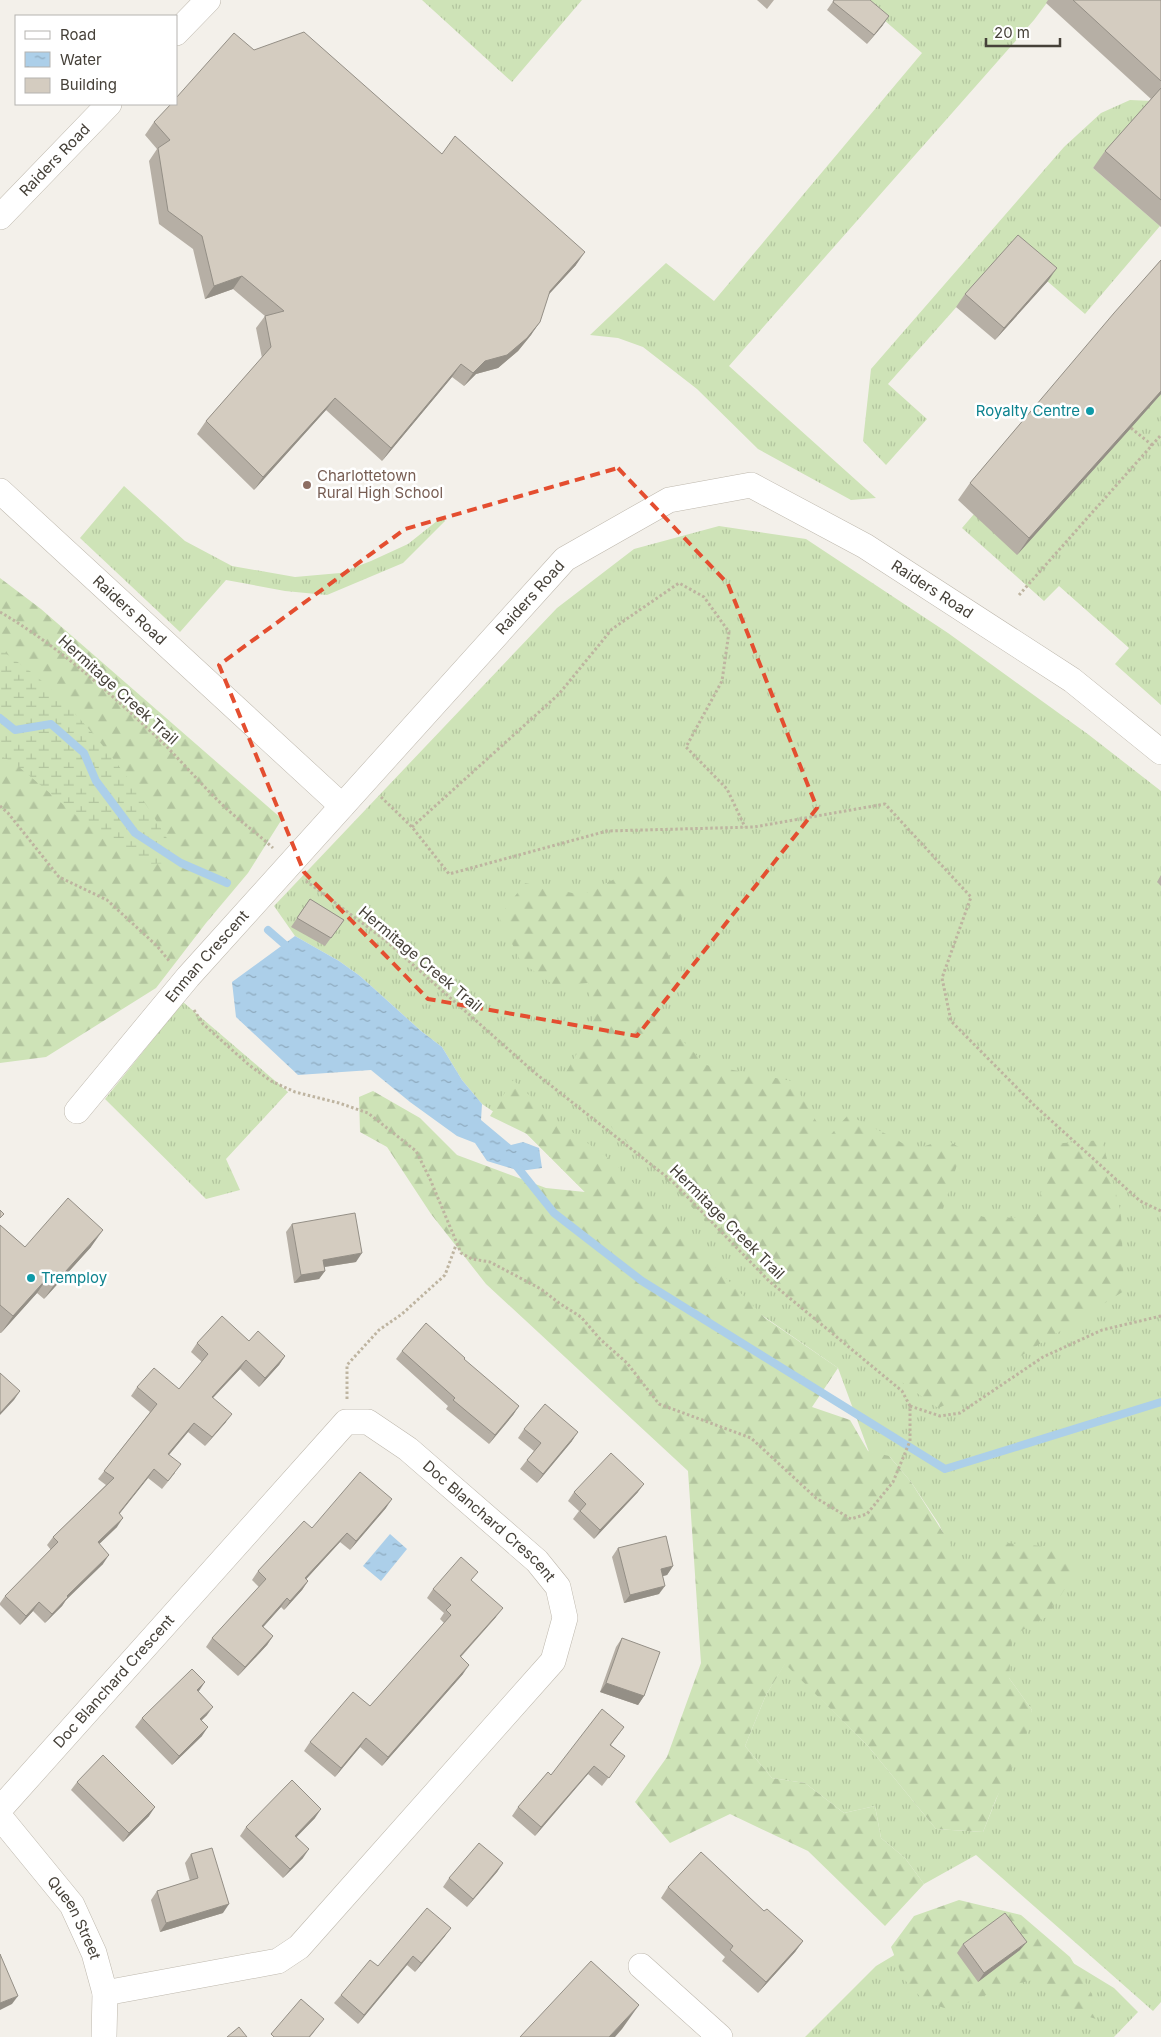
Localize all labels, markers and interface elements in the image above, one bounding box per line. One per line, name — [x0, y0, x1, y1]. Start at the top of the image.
legend — [15, 15, 178, 105]
scale bar — [986, 15, 1060, 47]
text: 20 m — [994, 23, 1030, 42]
text: Road — [60, 25, 96, 44]
text: Water — [60, 50, 102, 69]
text: Building — [60, 75, 117, 94]
street label: Raiders Road — [15, 120, 94, 200]
place label: Royalty Centre — [976, 401, 1080, 420]
marker: Royalty Centre — [1084, 405, 1096, 417]
place label: Charlottetown Rural High School — [317, 466, 443, 502]
marker: Charlottetown Rural High School — [301, 479, 313, 491]
street label: Raiders Road — [491, 556, 568, 638]
street label: Raiders Road — [888, 556, 977, 622]
street label: Raiders Road — [89, 571, 171, 649]
street label: Hermitage Creek Trail — [55, 631, 182, 748]
street label: Hermitage Creek Trail — [355, 902, 486, 1016]
street label: Enman Crescent — [161, 906, 253, 1006]
street label: Hermitage Creek Trail — [666, 1160, 789, 1283]
place label: Tremploy — [41, 1268, 108, 1287]
marker: Tremploy — [25, 1272, 37, 1284]
street label: Doc Blanchard Crescent — [419, 1456, 560, 1585]
street label: Doc Blanchard Crescent — [49, 1611, 178, 1752]
street label: Queen Street — [43, 1872, 105, 1961]

